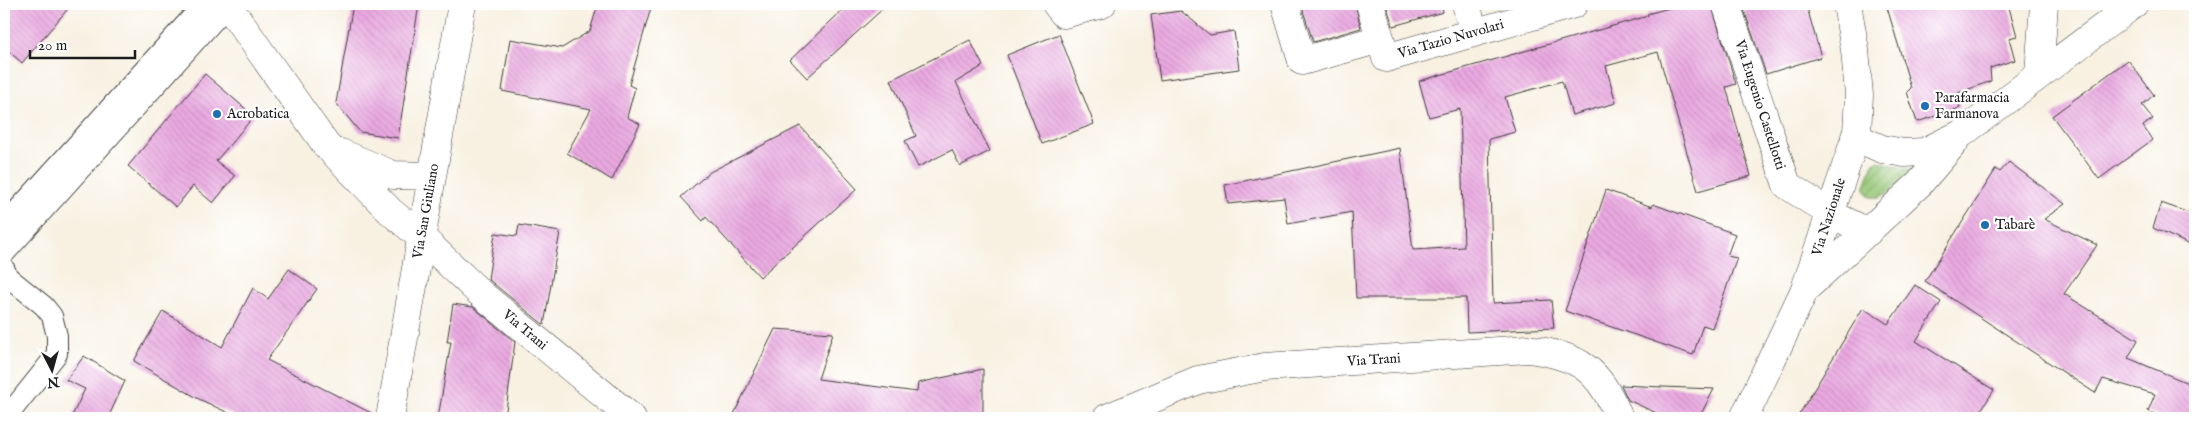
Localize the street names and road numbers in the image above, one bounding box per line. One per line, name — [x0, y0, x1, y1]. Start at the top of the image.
street label: Via Tazio Nuvolari — [1395, 15, 1506, 63]
street label: Via Eugenio Castellotti — [1730, 37, 1790, 172]
street label: Via San Giuliano — [409, 162, 443, 261]
street label: Via Nazionale — [1808, 175, 1850, 259]
street label: Via Trani — [498, 305, 551, 354]
street label: Via Trani — [1346, 349, 1402, 371]

